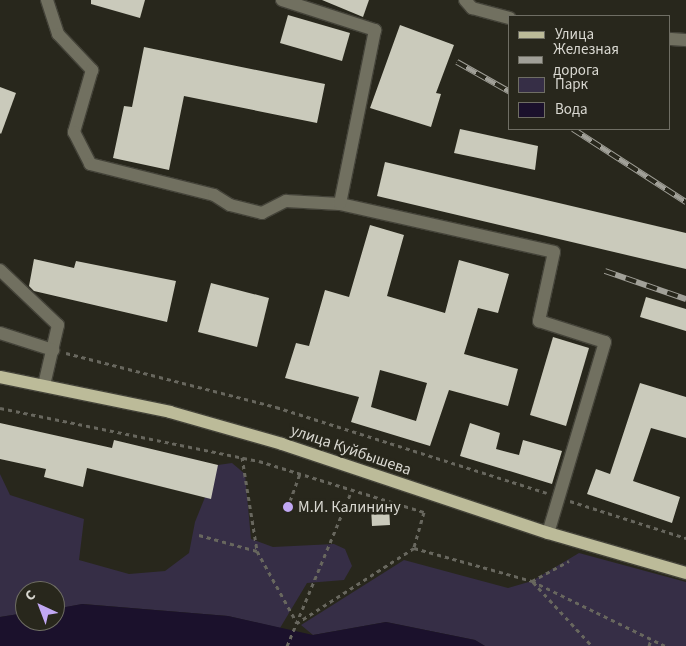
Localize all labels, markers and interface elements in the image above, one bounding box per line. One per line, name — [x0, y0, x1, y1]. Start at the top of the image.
legend — [508, 15, 671, 130]
text: Улица — [555, 24, 594, 45]
text: Железная дорога — [553, 39, 619, 81]
text: Парк — [555, 74, 588, 95]
text: Вода — [555, 99, 588, 120]
street label: улица Куйбышева — [288, 420, 414, 480]
place label: М.И. Калинину — [298, 497, 401, 517]
marker: М.И. Калинину — [282, 501, 294, 513]
north arrow — [15, 581, 65, 631]
text: С — [21, 586, 40, 606]

